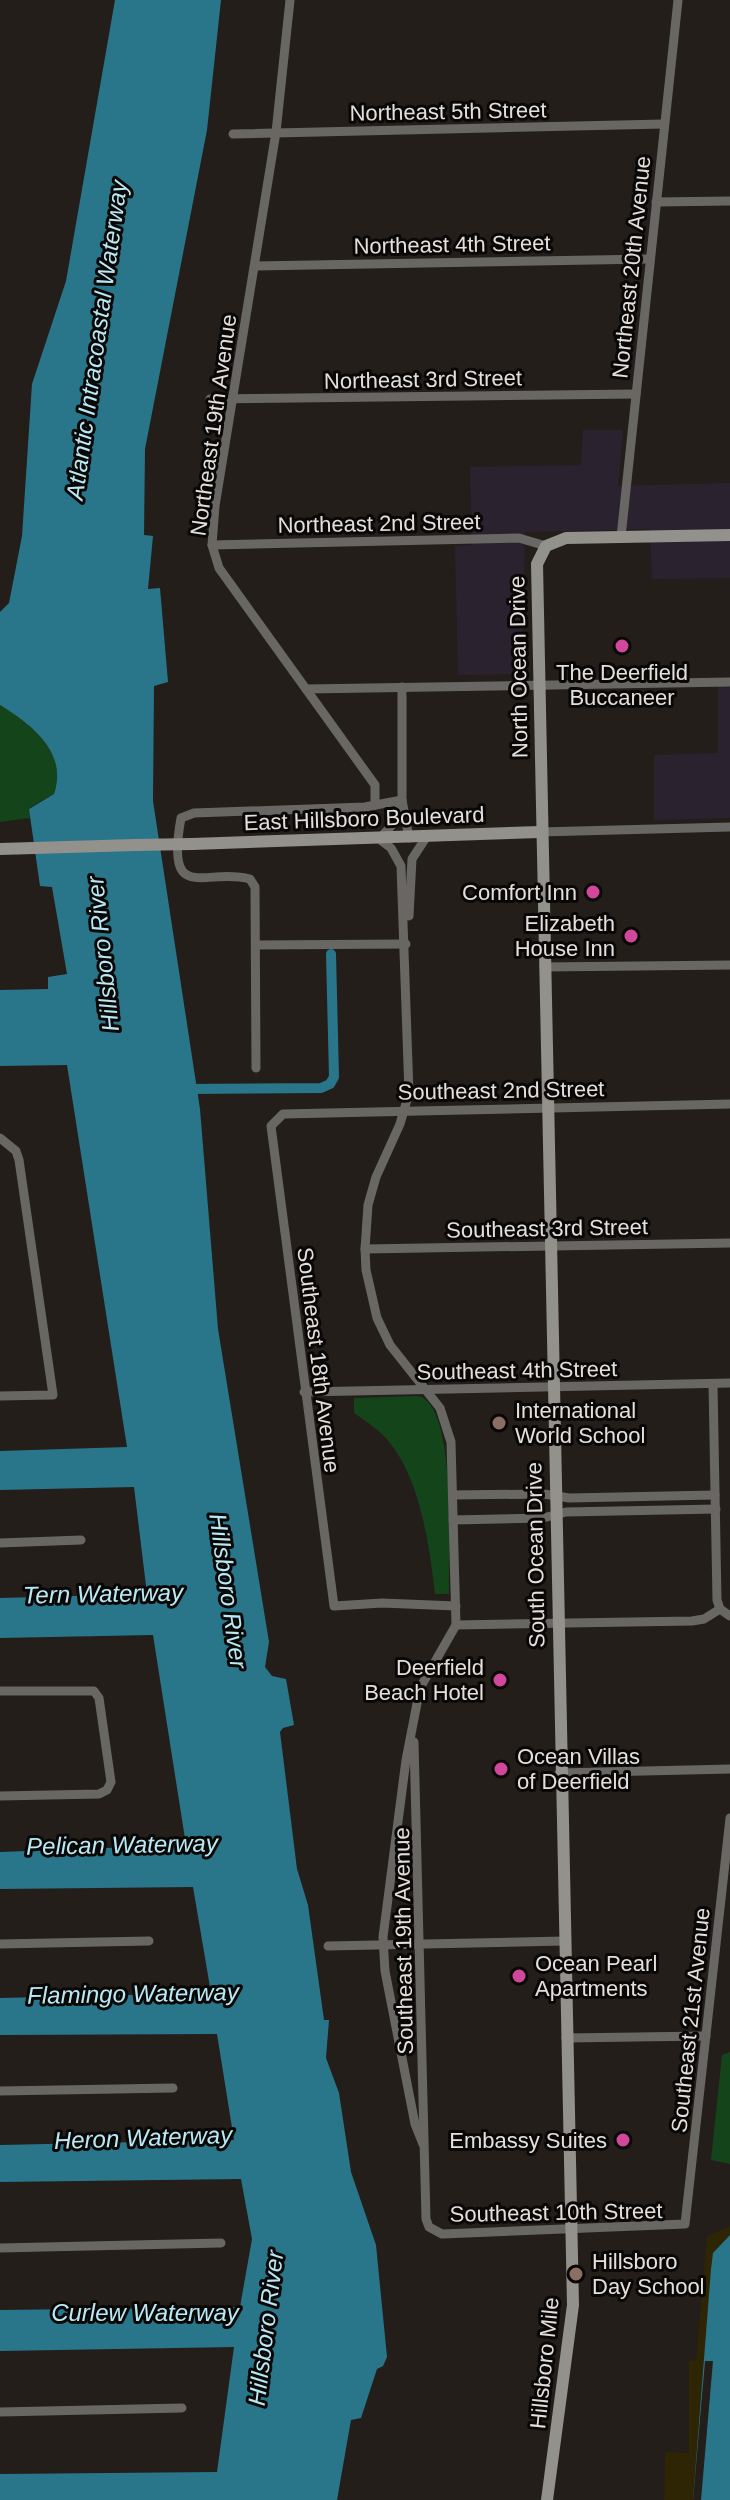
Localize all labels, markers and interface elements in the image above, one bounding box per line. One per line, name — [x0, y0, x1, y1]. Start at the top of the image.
street label: Northeast 5th Street — [349, 97, 547, 126]
street label: Northeast 20th Avenue — [607, 155, 656, 379]
water label: Atlantic Intracoastal Waterway — [60, 176, 133, 503]
street label: Northeast 4th Street — [353, 230, 551, 259]
street label: Northeast 19th Avenue — [186, 313, 241, 537]
street label: Northeast 3rd Street — [324, 365, 522, 394]
street label: Northeast 2nd Street — [277, 509, 481, 538]
street label: North Ocean Drive — [504, 576, 533, 758]
marker: The Deerfield Buccaneer — [613, 637, 631, 655]
place label: The Deerfield Buccaneer — [556, 660, 688, 710]
street label: East Hillsboro Boulevard — [243, 802, 485, 835]
water label: Hillsboro River — [81, 874, 124, 1033]
place label: Comfort Inn — [462, 880, 577, 905]
marker: Comfort Inn — [584, 883, 602, 901]
place label: Elizabeth House Inn — [515, 911, 615, 961]
marker: Elizabeth House Inn — [622, 927, 640, 945]
street label: Southeast 2nd Street — [397, 1076, 605, 1105]
street label: Southeast 3rd Street — [446, 1214, 648, 1243]
street label: Southeast 18th Avenue — [292, 1246, 345, 1474]
street label: Southeast 4th Street — [417, 1356, 618, 1385]
place label: International World School — [515, 1398, 645, 1448]
marker: International World School — [490, 1414, 508, 1432]
street label: South Ocean Drive — [521, 1462, 550, 1648]
water label: Hillsboro River — [204, 1512, 253, 1671]
water label: Tern Waterway — [23, 1579, 185, 1608]
place label: Deerfield Beach Hotel — [364, 1655, 484, 1705]
marker: Deerfield Beach Hotel — [491, 1671, 509, 1689]
place label: Ocean Villas of Deerfield — [517, 1744, 640, 1794]
marker: Ocean Villas of Deerfield — [492, 1760, 510, 1778]
street label: Southeast 19th Avenue — [389, 1827, 418, 2055]
water label: Pelican Waterway — [26, 1829, 220, 1860]
street label: Southeast 21st Avenue — [666, 1906, 715, 2134]
place label: Ocean Pearl Apartments — [535, 1951, 657, 2001]
marker: Ocean Pearl Apartments — [510, 1967, 528, 1985]
water label: Flamingo Waterway — [27, 1978, 241, 2009]
water label: Heron Waterway — [53, 2121, 235, 2154]
place label: Embassy Suites — [449, 2128, 607, 2153]
marker: Embassy Suites — [614, 2131, 632, 2149]
street label: Southeast 10th Street — [449, 2198, 663, 2227]
water label: Hillsboro River — [243, 2248, 289, 2407]
place label: Hillsboro Day School — [592, 2249, 705, 2299]
marker: Hillsboro Day School — [567, 2265, 585, 2283]
street label: Hillsboro Mile — [525, 2296, 564, 2430]
water label: Curlew Waterway — [51, 2299, 241, 2326]

